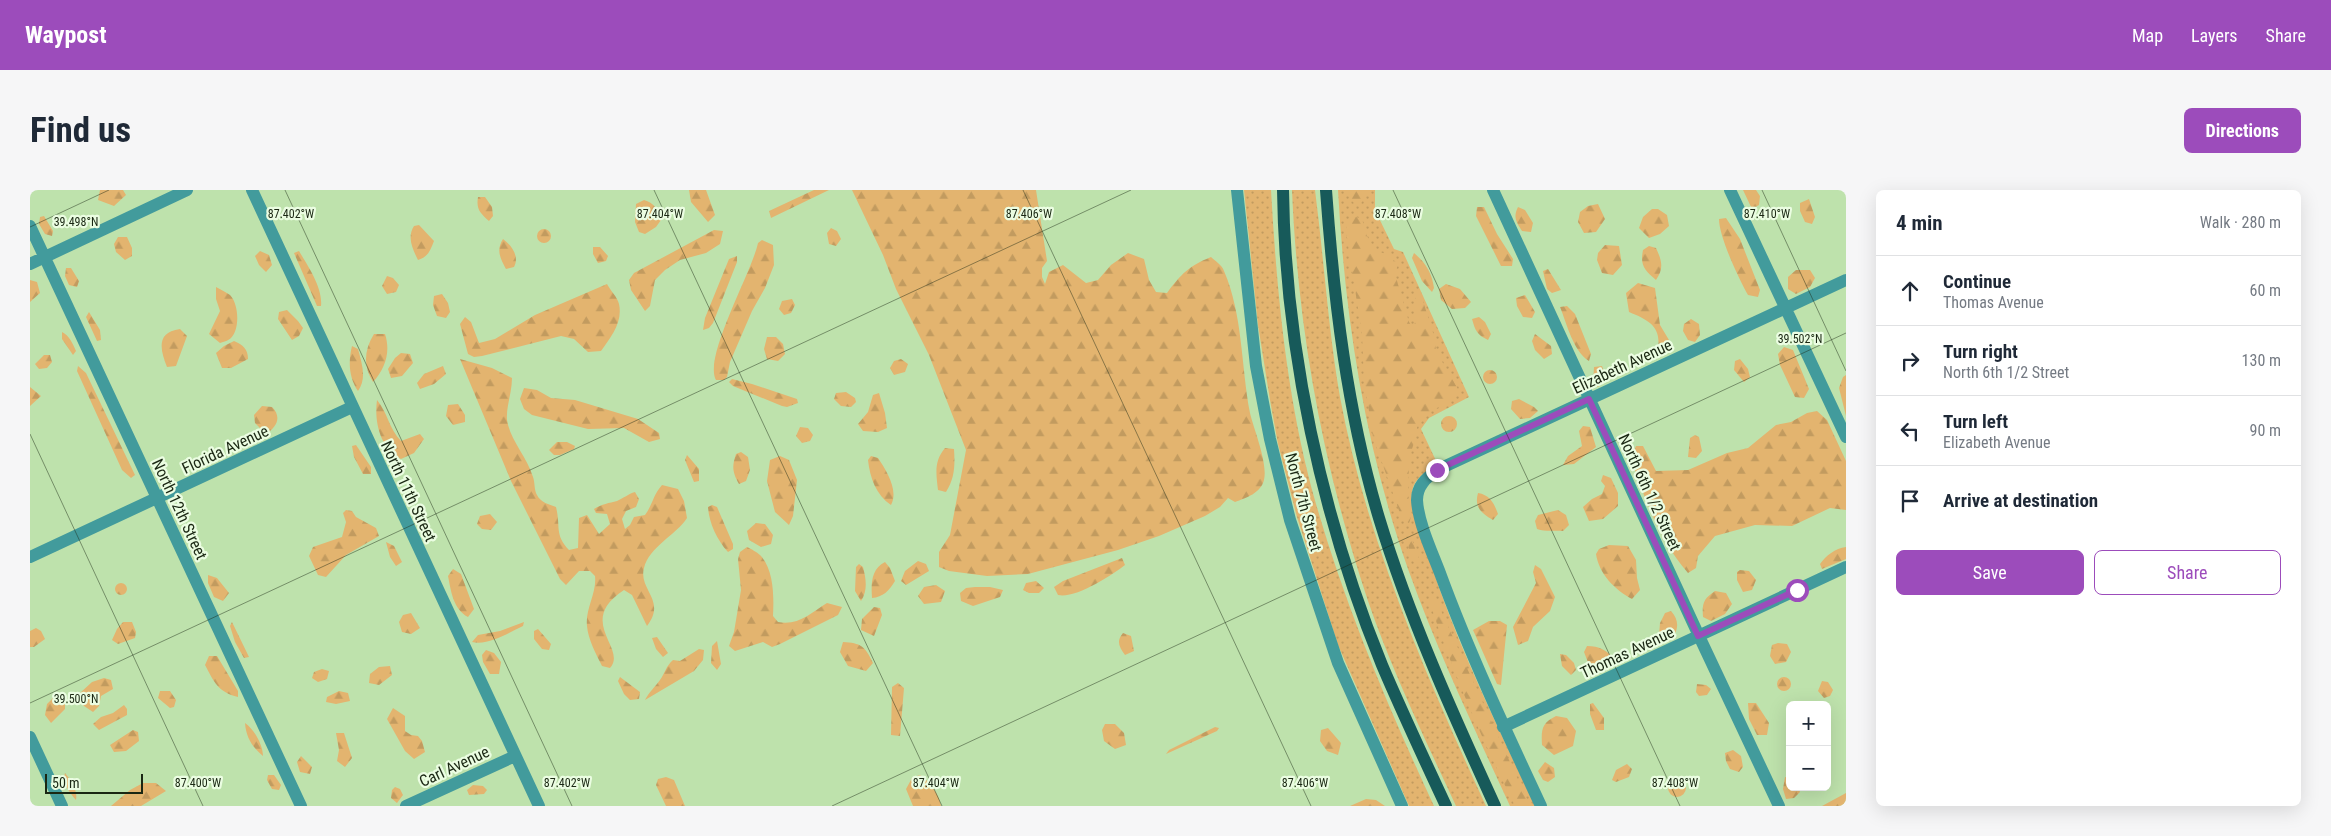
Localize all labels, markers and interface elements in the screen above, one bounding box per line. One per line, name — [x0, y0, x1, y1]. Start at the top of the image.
text: Waypost — [25, 21, 107, 49]
text: Map — [2132, 25, 2163, 46]
text: Layers — [2191, 25, 2238, 46]
text: Share — [2266, 25, 2306, 46]
button: Directions — [2184, 108, 2301, 153]
text: Find us — [30, 110, 131, 151]
text: 87.402°W — [268, 207, 314, 221]
text: 87.404°W — [637, 207, 683, 221]
text: 87.406°W — [1006, 207, 1052, 221]
text: 87.408°W — [1375, 207, 1421, 221]
text: 87.410°W — [1744, 207, 1790, 221]
text: 4 min — [1896, 211, 1943, 235]
text: Walk · 280 m — [2200, 213, 2281, 232]
text: 39.498°N — [54, 215, 98, 229]
text: Continue — [1943, 270, 2011, 293]
icon: ahead — [1896, 277, 1924, 305]
text: 60 m — [2249, 281, 2281, 300]
text: Thomas Avenue — [1943, 293, 2044, 312]
text: 39.502°N — [1778, 332, 1822, 346]
street label: Elizabeth Avenue — [1569, 335, 1675, 398]
text: Turn right — [1943, 340, 2018, 363]
icon: right — [1896, 347, 1924, 375]
text: 130 m — [2242, 351, 2281, 370]
text: North 6th 1/2 Street — [1943, 363, 2069, 382]
text: Turn left — [1943, 410, 2008, 433]
icon: left — [1896, 417, 1924, 445]
street label: Florida Avenue — [179, 421, 271, 478]
text: 90 m — [2249, 421, 2281, 440]
street label: North 6th 1/2 Street — [1614, 431, 1685, 554]
text: Elizabeth Avenue — [1943, 433, 2051, 452]
street label: North 11th Street — [377, 438, 440, 545]
street label: North 7th Street — [1281, 451, 1326, 554]
street label: North 12th Street — [148, 456, 211, 563]
route end — [1426, 459, 1449, 482]
icon: arrive — [1896, 487, 1924, 515]
text: Arrive at destination — [1943, 489, 2098, 512]
button: Save — [1896, 550, 2084, 595]
button: Share — [2094, 550, 2281, 595]
route start — [1786, 579, 1809, 602]
street label: Thomas Avenue — [1578, 623, 1677, 682]
text: 39.500°N — [54, 692, 98, 706]
map controls — [1786, 701, 1831, 791]
button: + — [1786, 701, 1831, 746]
street label: Carl Avenue — [416, 742, 492, 791]
button: − — [1786, 746, 1831, 791]
scale bar — [45, 771, 142, 794]
text: 50 m — [52, 775, 80, 791]
text: 87.400°W — [175, 776, 221, 790]
text: 87.402°W — [544, 776, 590, 790]
text: 87.404°W — [913, 776, 959, 790]
text: 87.406°W — [1282, 776, 1328, 790]
text: 87.408°W — [1652, 776, 1698, 790]

